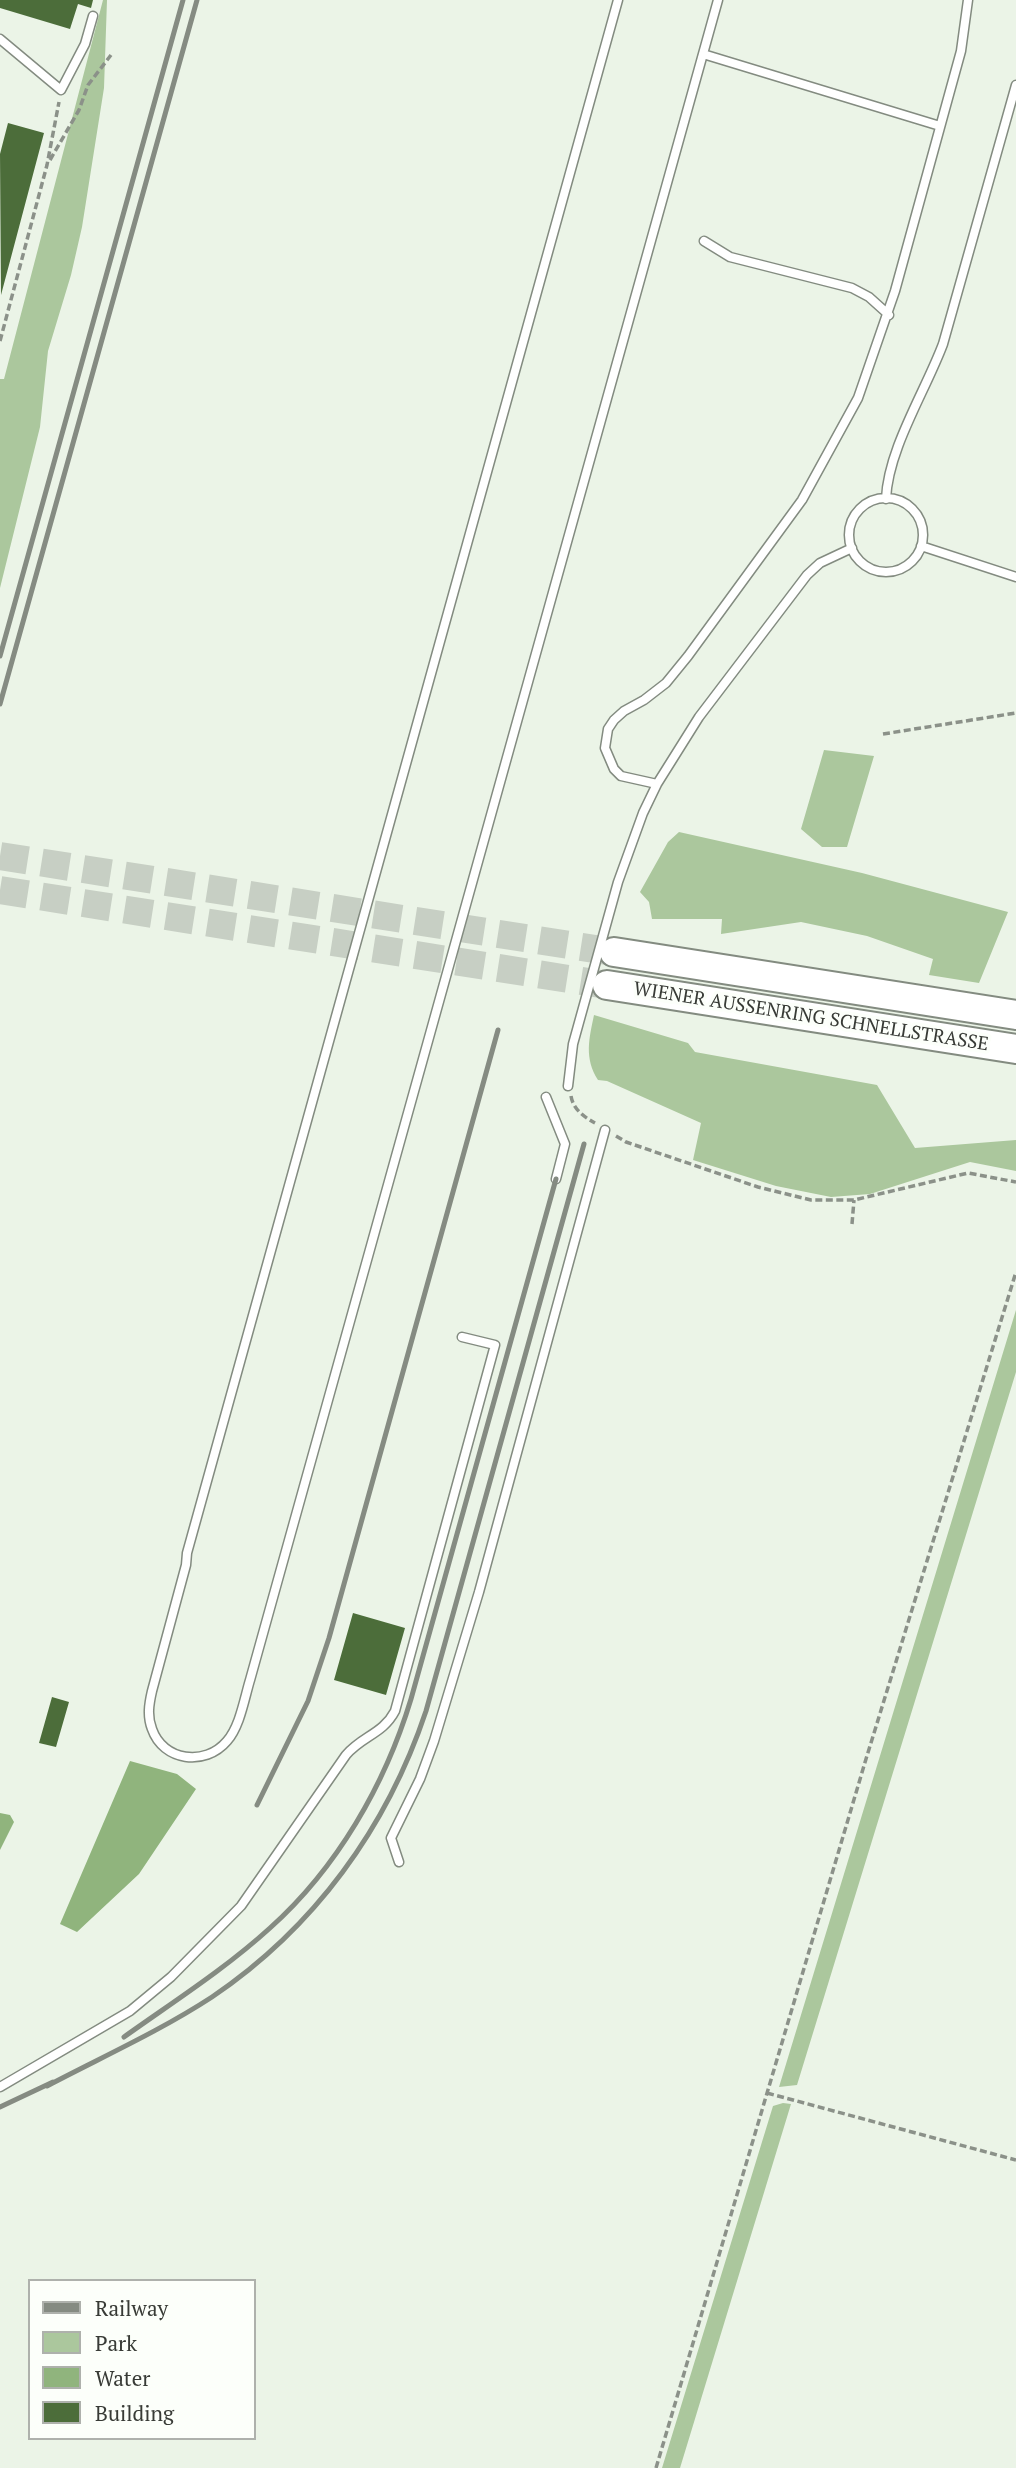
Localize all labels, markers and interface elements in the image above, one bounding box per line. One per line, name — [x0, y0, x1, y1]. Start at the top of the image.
street label: WIENER AUSSENRING SCHNELLSTRASSE — [632, 978, 990, 1056]
legend — [28, 2279, 256, 2440]
text: Railway — [95, 2294, 168, 2322]
text: Park — [95, 2329, 137, 2357]
text: Water — [95, 2364, 150, 2392]
text: Building — [95, 2399, 174, 2427]

